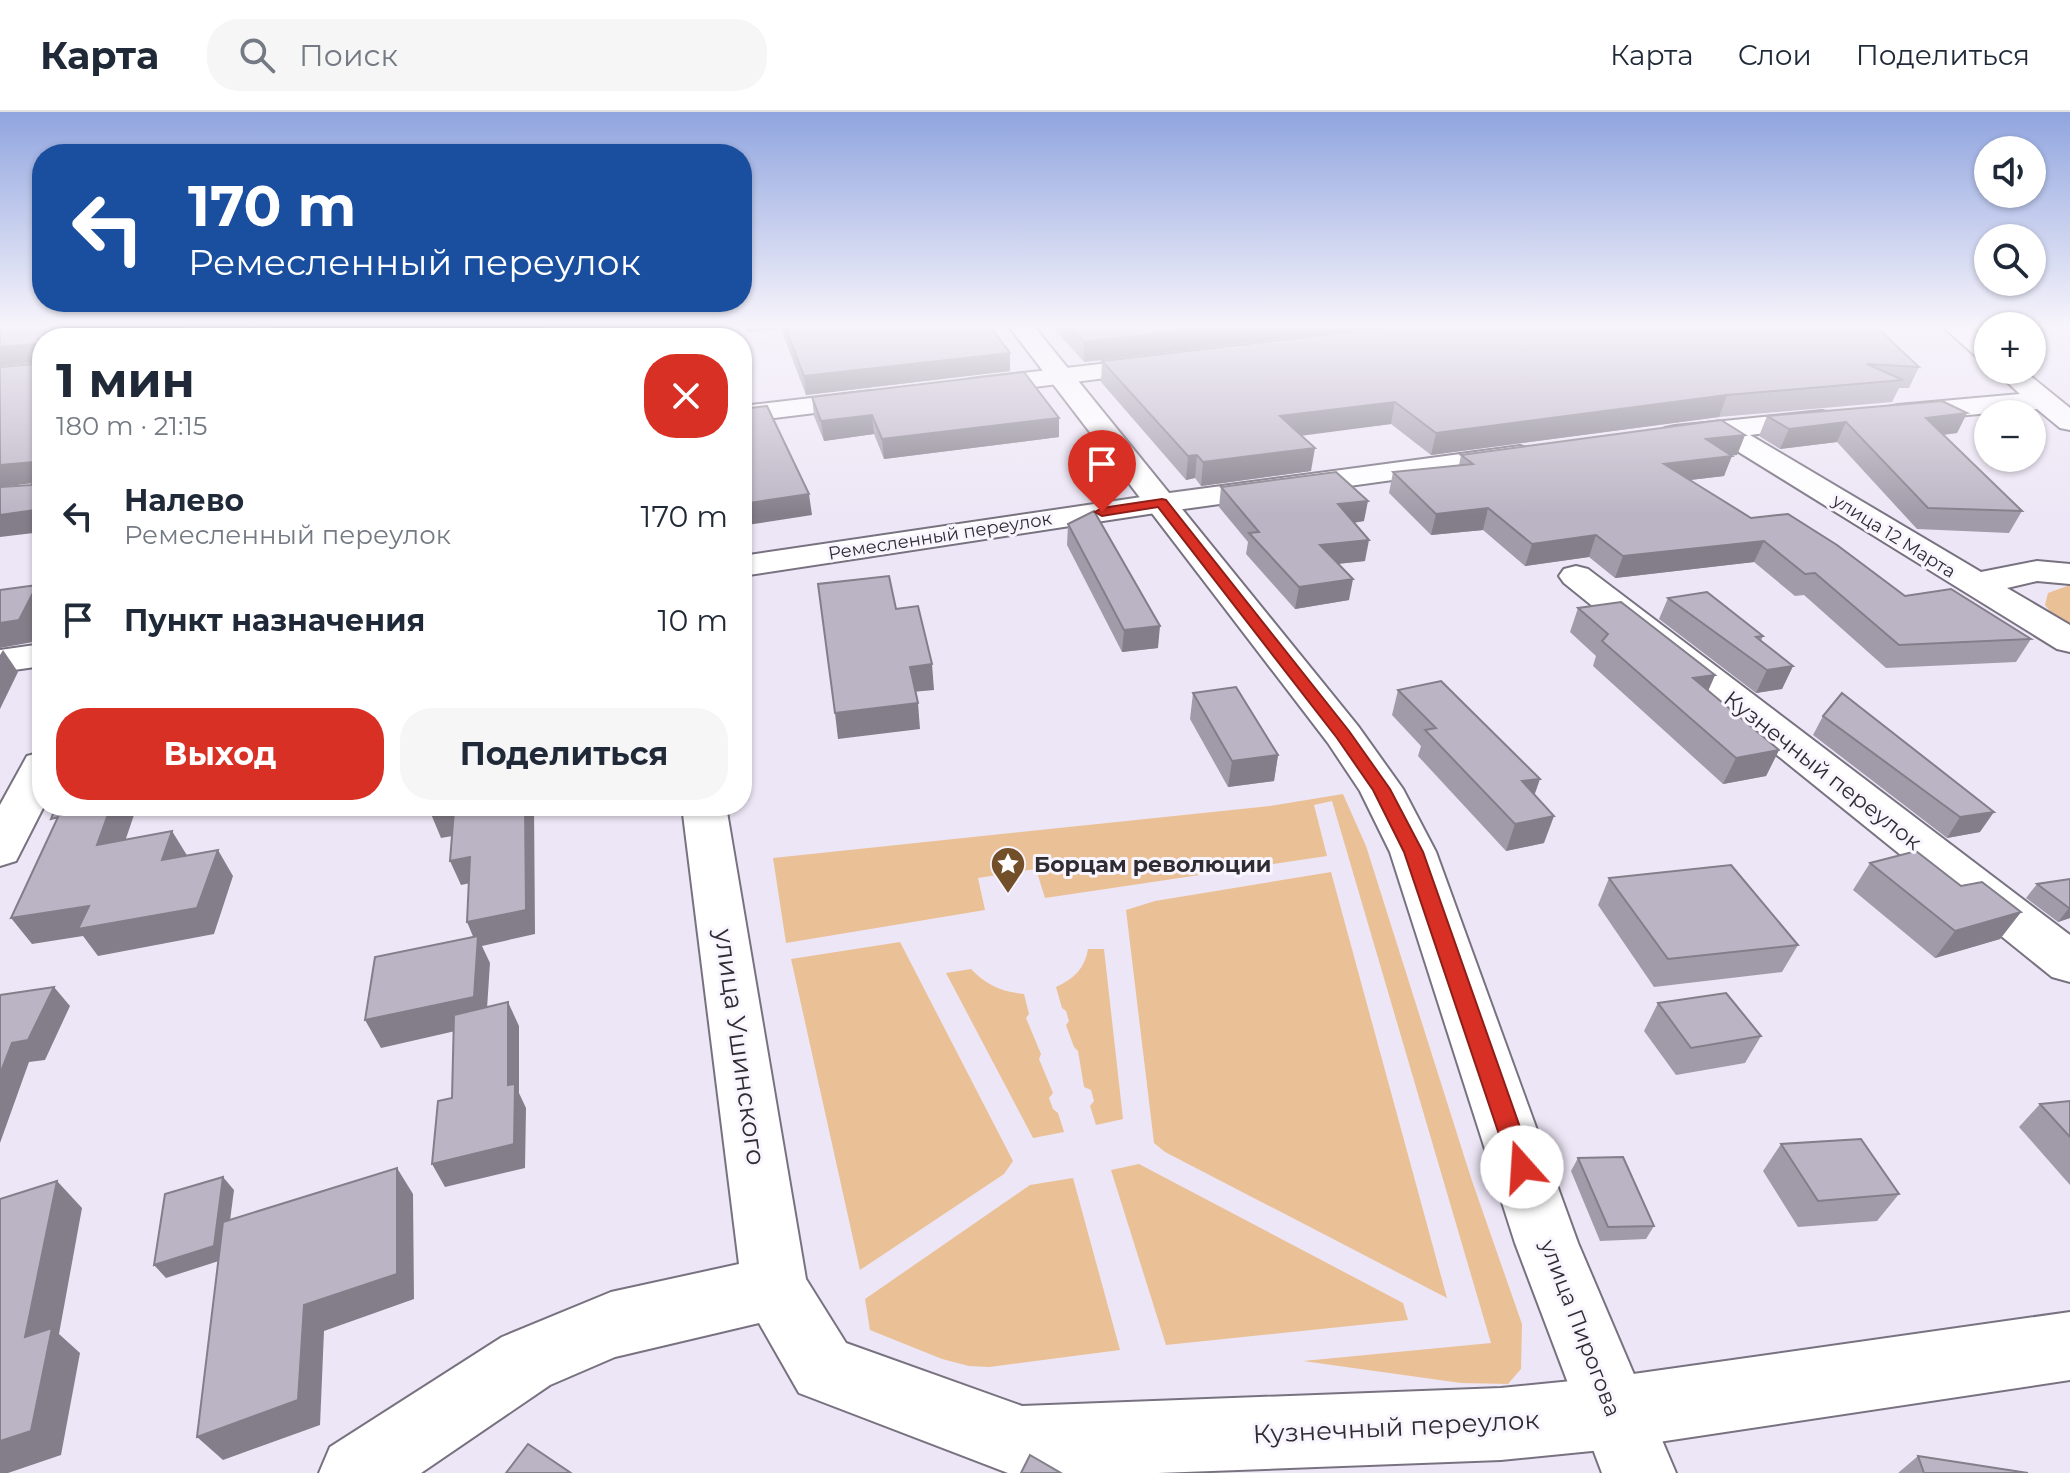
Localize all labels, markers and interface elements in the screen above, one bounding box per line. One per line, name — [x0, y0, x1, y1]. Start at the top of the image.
search box — [207, 19, 767, 91]
text: Карта — [40, 32, 159, 79]
icon: search — [235, 33, 279, 77]
text: Поиск — [299, 37, 398, 74]
text: Карта — [1610, 38, 1694, 72]
text: Слои — [1738, 38, 1812, 72]
text: Поделиться — [1856, 38, 2030, 72]
map controls — [1974, 136, 2046, 472]
button: sound — [1974, 136, 2046, 208]
text: 170 m — [188, 172, 356, 240]
icon: left — [56, 176, 160, 280]
button: search — [1974, 224, 2046, 296]
text: Ремесленный переулок — [188, 240, 641, 284]
button: + — [1974, 312, 2046, 384]
text: 1 мин — [56, 351, 195, 409]
button: close — [644, 354, 728, 438]
button: − — [1974, 400, 2046, 472]
text: 180 m · 21:15 — [56, 410, 208, 442]
pin — [1068, 430, 1136, 512]
icon: arrive — [1080, 442, 1124, 486]
text: Налево — [124, 482, 244, 519]
street label: улица 12 Марта — [1827, 489, 1960, 583]
icon: left — [56, 494, 100, 538]
text: 170 m — [641, 498, 728, 535]
street label: Ремесленный переулок — [827, 507, 1054, 565]
text: Ремесленный переулок — [124, 519, 451, 551]
icon: arrive — [56, 598, 100, 642]
text: Пункт назначения — [124, 602, 425, 639]
text: 10 m — [658, 602, 728, 639]
street label: Кузнечный переулок — [1719, 685, 1927, 856]
button: Выход — [56, 708, 384, 800]
button: Поделиться — [400, 708, 728, 800]
place icon: Борцам революции — [989, 845, 1027, 895]
place label: Борцам революции — [1034, 851, 1271, 878]
street label: улица Ушинского — [707, 926, 772, 1167]
position arrow — [1480, 1125, 1564, 1209]
street label: улица Пирогова — [1534, 1235, 1627, 1420]
street label: Кузнечный переулок — [1252, 1404, 1540, 1450]

